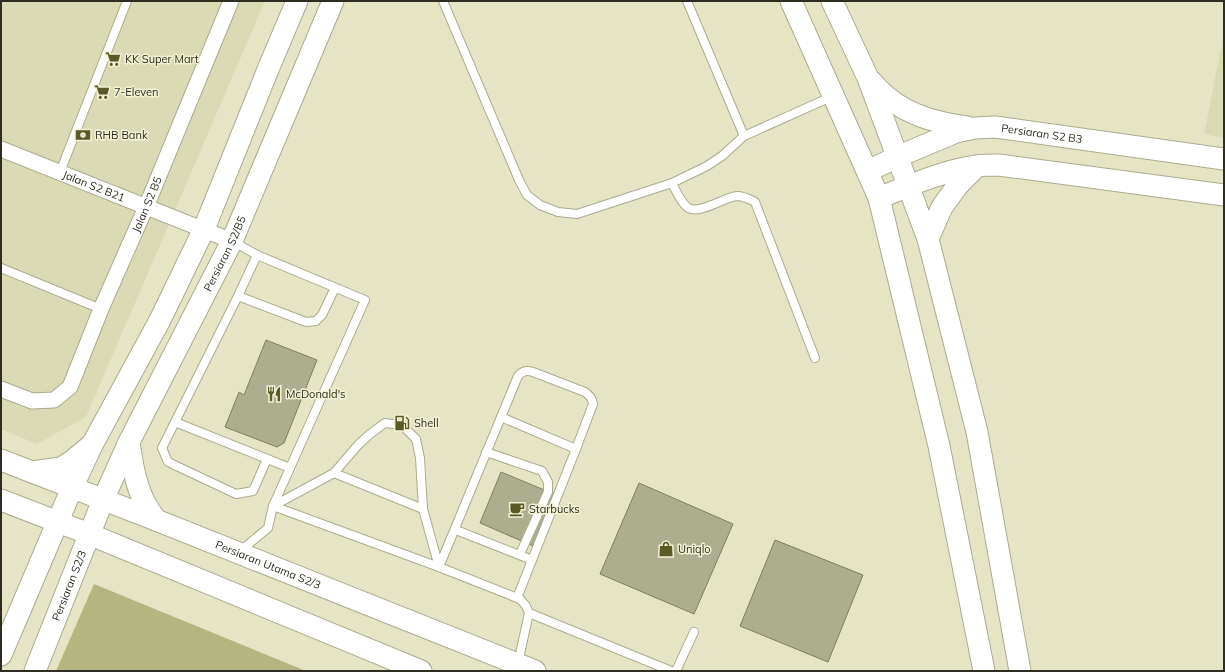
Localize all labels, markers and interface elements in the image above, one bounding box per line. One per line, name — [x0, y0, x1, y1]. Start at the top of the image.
supermarket icon: KK Super Mart — [104, 50, 122, 68]
place label: KK Super Mart — [125, 52, 199, 66]
supermarket icon: 7-Eleven — [93, 83, 111, 101]
place label: 7-Eleven — [114, 85, 159, 99]
street label: Persiaran S2 B3 — [1000, 121, 1083, 146]
bank icon: RHB Bank — [74, 126, 92, 144]
place label: RHB Bank — [95, 128, 148, 142]
street label: Jalan S2 B21 — [61, 167, 127, 205]
street label: Jalan S2 B5 — [129, 174, 165, 234]
street label: Persiaran S2/B5 — [200, 213, 249, 294]
restaurant icon: McDonald's — [265, 385, 283, 403]
place label: McDonald's — [286, 387, 346, 401]
fuel station icon: Shell — [393, 414, 411, 432]
place label: Shell — [414, 416, 439, 430]
cafe icon: Starbucks — [508, 500, 526, 518]
place label: Starbucks — [529, 502, 580, 516]
street label: Persiaran Utama S2/3 — [213, 537, 323, 592]
shop icon: Uniqlo — [657, 540, 675, 558]
place label: Uniqlo — [678, 542, 711, 556]
street label: Persiaran S2/3 — [49, 548, 89, 623]

